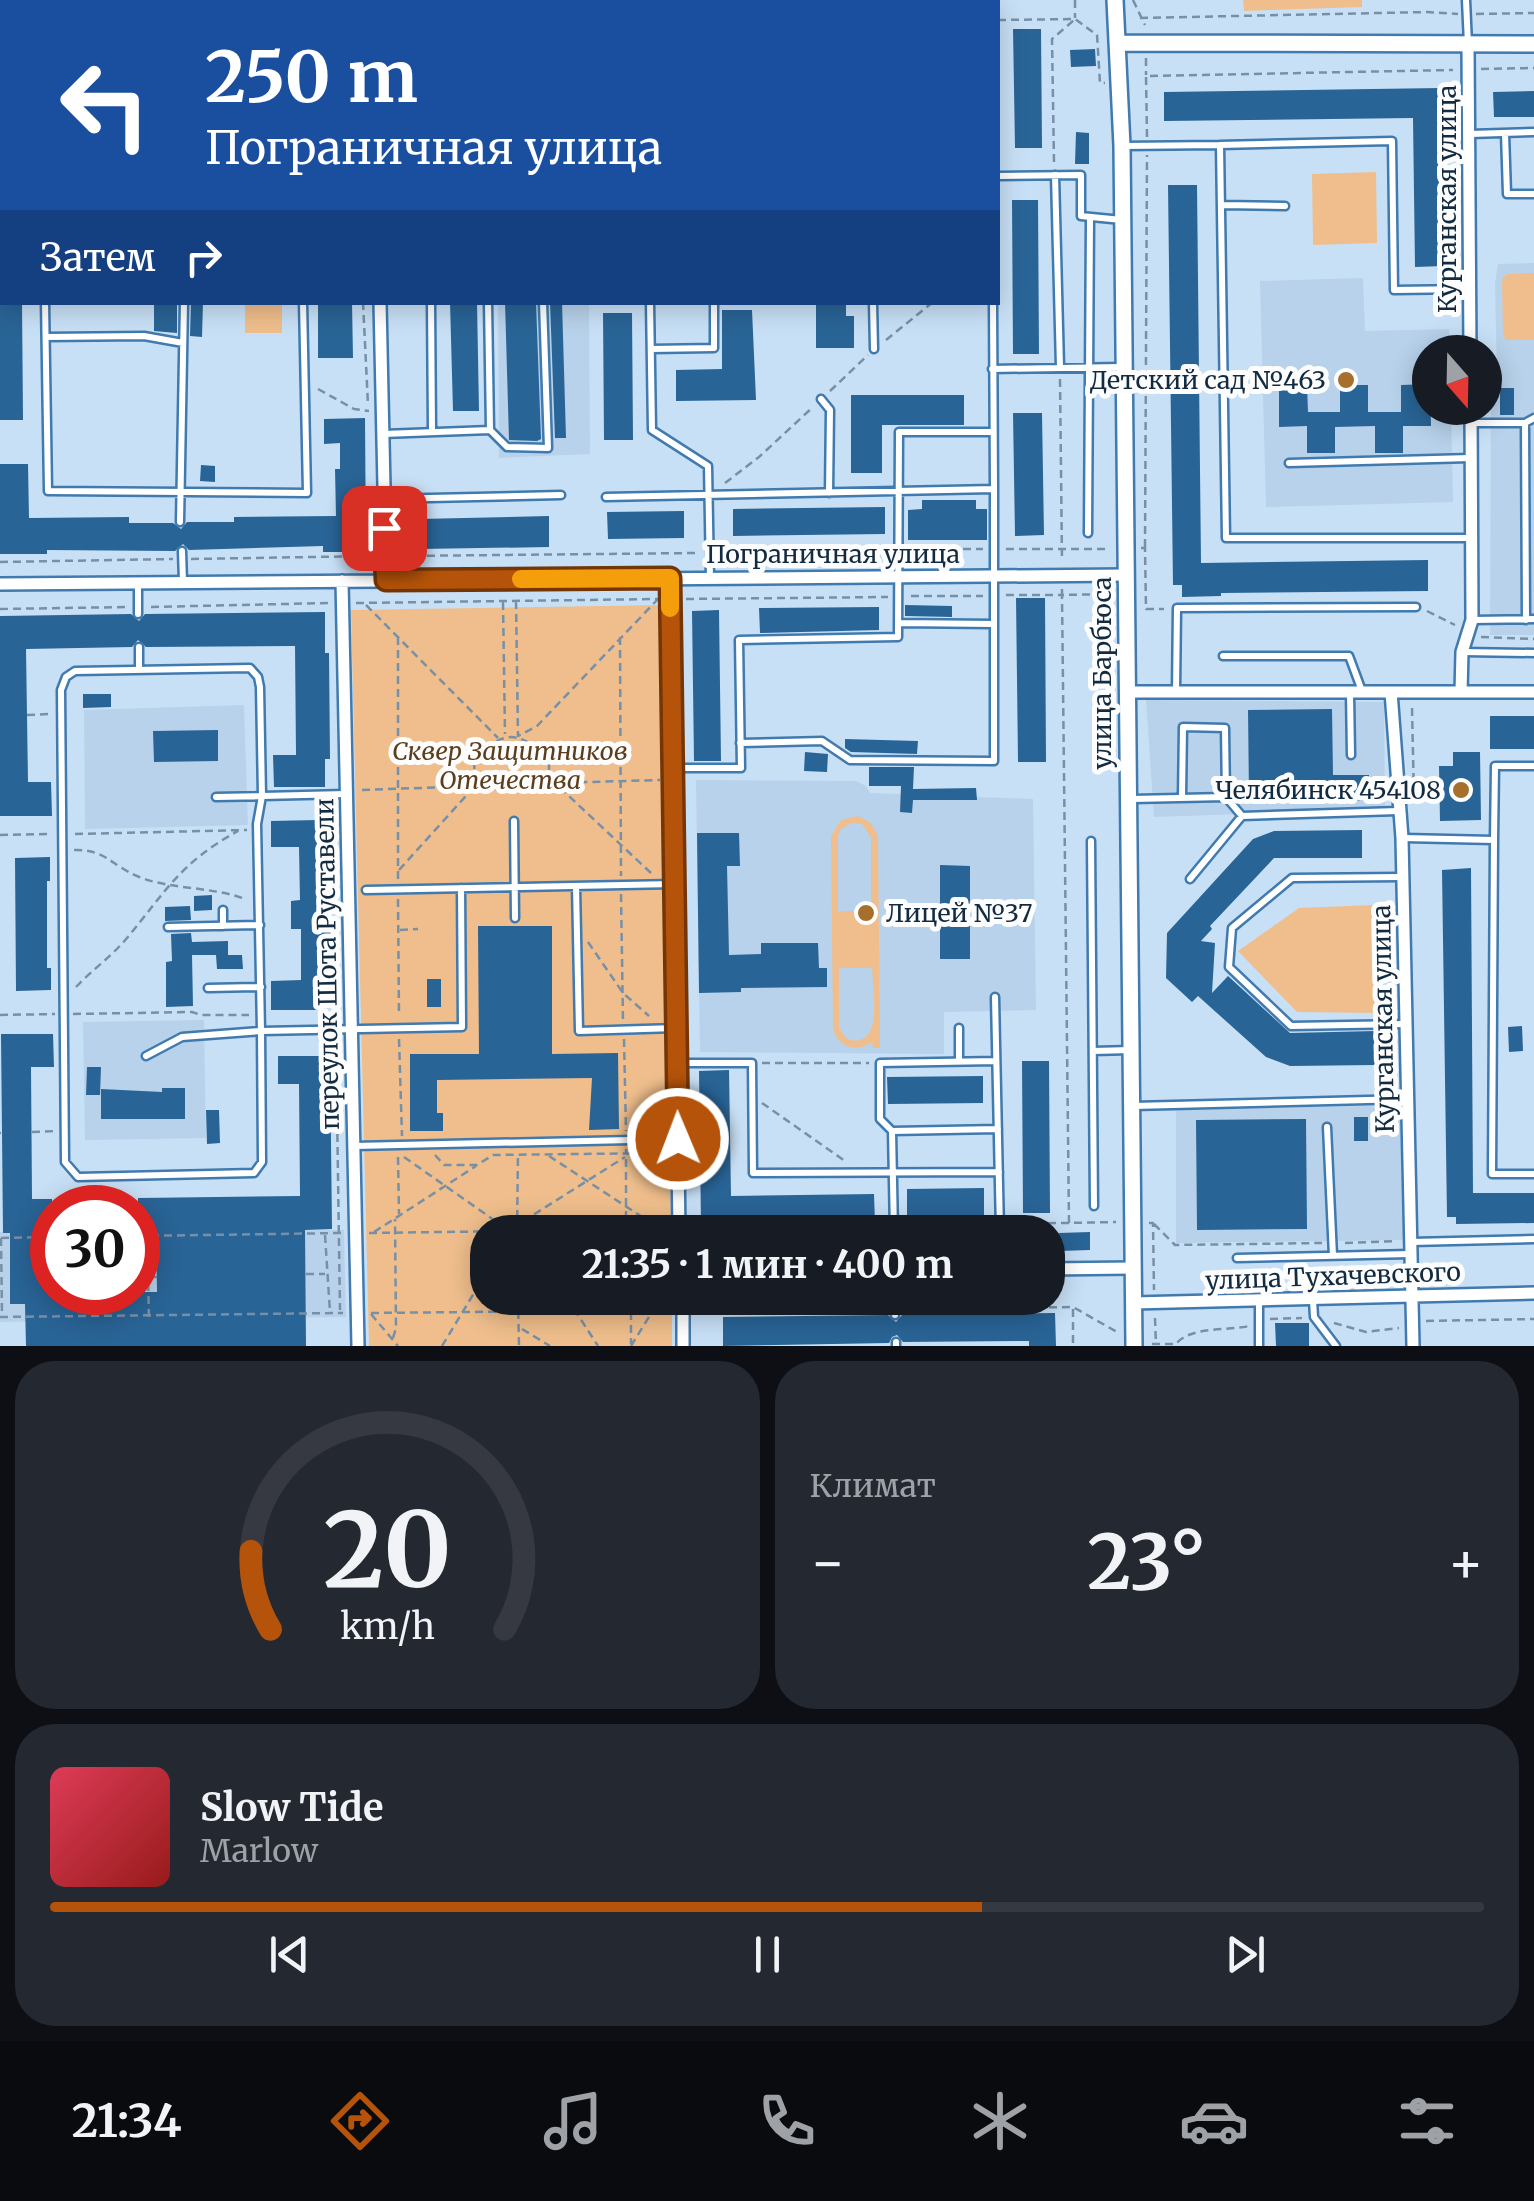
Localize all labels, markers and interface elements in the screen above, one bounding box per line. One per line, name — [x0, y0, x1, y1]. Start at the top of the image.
text: 250 m — [205, 33, 418, 121]
icon: left — [40, 40, 170, 170]
street label: Курганская улица — [1431, 85, 1463, 313]
text: Пограничная улица — [205, 120, 662, 176]
icon: right — [176, 230, 231, 285]
text: Затем — [40, 234, 156, 281]
north arrow — [1412, 335, 1502, 425]
map controls — [1412, 335, 1502, 425]
place label: Детский сад №463 — [1090, 364, 1326, 396]
marker: Детский сад №463 — [1335, 369, 1357, 391]
pin — [342, 486, 427, 571]
icon: arrive — [357, 501, 412, 556]
street label: Пограничная улица — [706, 538, 960, 570]
street label: улица Барбюса — [1086, 577, 1118, 769]
park label: Сквер Защитников Отечества — [392, 735, 628, 796]
place label: Челябинск 454108 — [1216, 774, 1441, 806]
marker: Челябинск 454108 — [1450, 779, 1472, 801]
street label: переулок Шота Руставели — [308, 798, 346, 1130]
place label: Лицей №37 — [886, 897, 1032, 929]
marker: Лицей №37 — [855, 902, 877, 924]
street label: Курганская улица — [1365, 905, 1401, 1133]
position arrow — [626, 1087, 730, 1191]
speed limit sign: 30 — [30, 1185, 160, 1315]
text: 21:35 · 1 мин · 400 m — [582, 1241, 953, 1288]
street label: улица Тухачевского — [1205, 1256, 1461, 1296]
text: Климат — [810, 1466, 936, 1506]
text: 20 — [323, 1485, 452, 1615]
text: 23° — [1087, 1515, 1206, 1609]
text: − — [810, 1528, 846, 1597]
text: + — [1447, 1528, 1484, 1597]
text: km/h — [340, 1604, 435, 1649]
text: Slow Tide — [200, 1784, 384, 1831]
text: Marlow — [200, 1831, 318, 1871]
icon: previous — [262, 1927, 317, 1982]
icon: pause — [740, 1927, 795, 1982]
icon: next — [1218, 1927, 1273, 1982]
icon: directions — [325, 2086, 395, 2156]
icon: music — [538, 2086, 608, 2156]
icon: phone — [752, 2086, 822, 2156]
icon: climate — [965, 2086, 1035, 2156]
icon: car — [1179, 2086, 1249, 2156]
icon: filters — [1392, 2086, 1462, 2156]
text: 21:34 — [72, 2093, 182, 2149]

